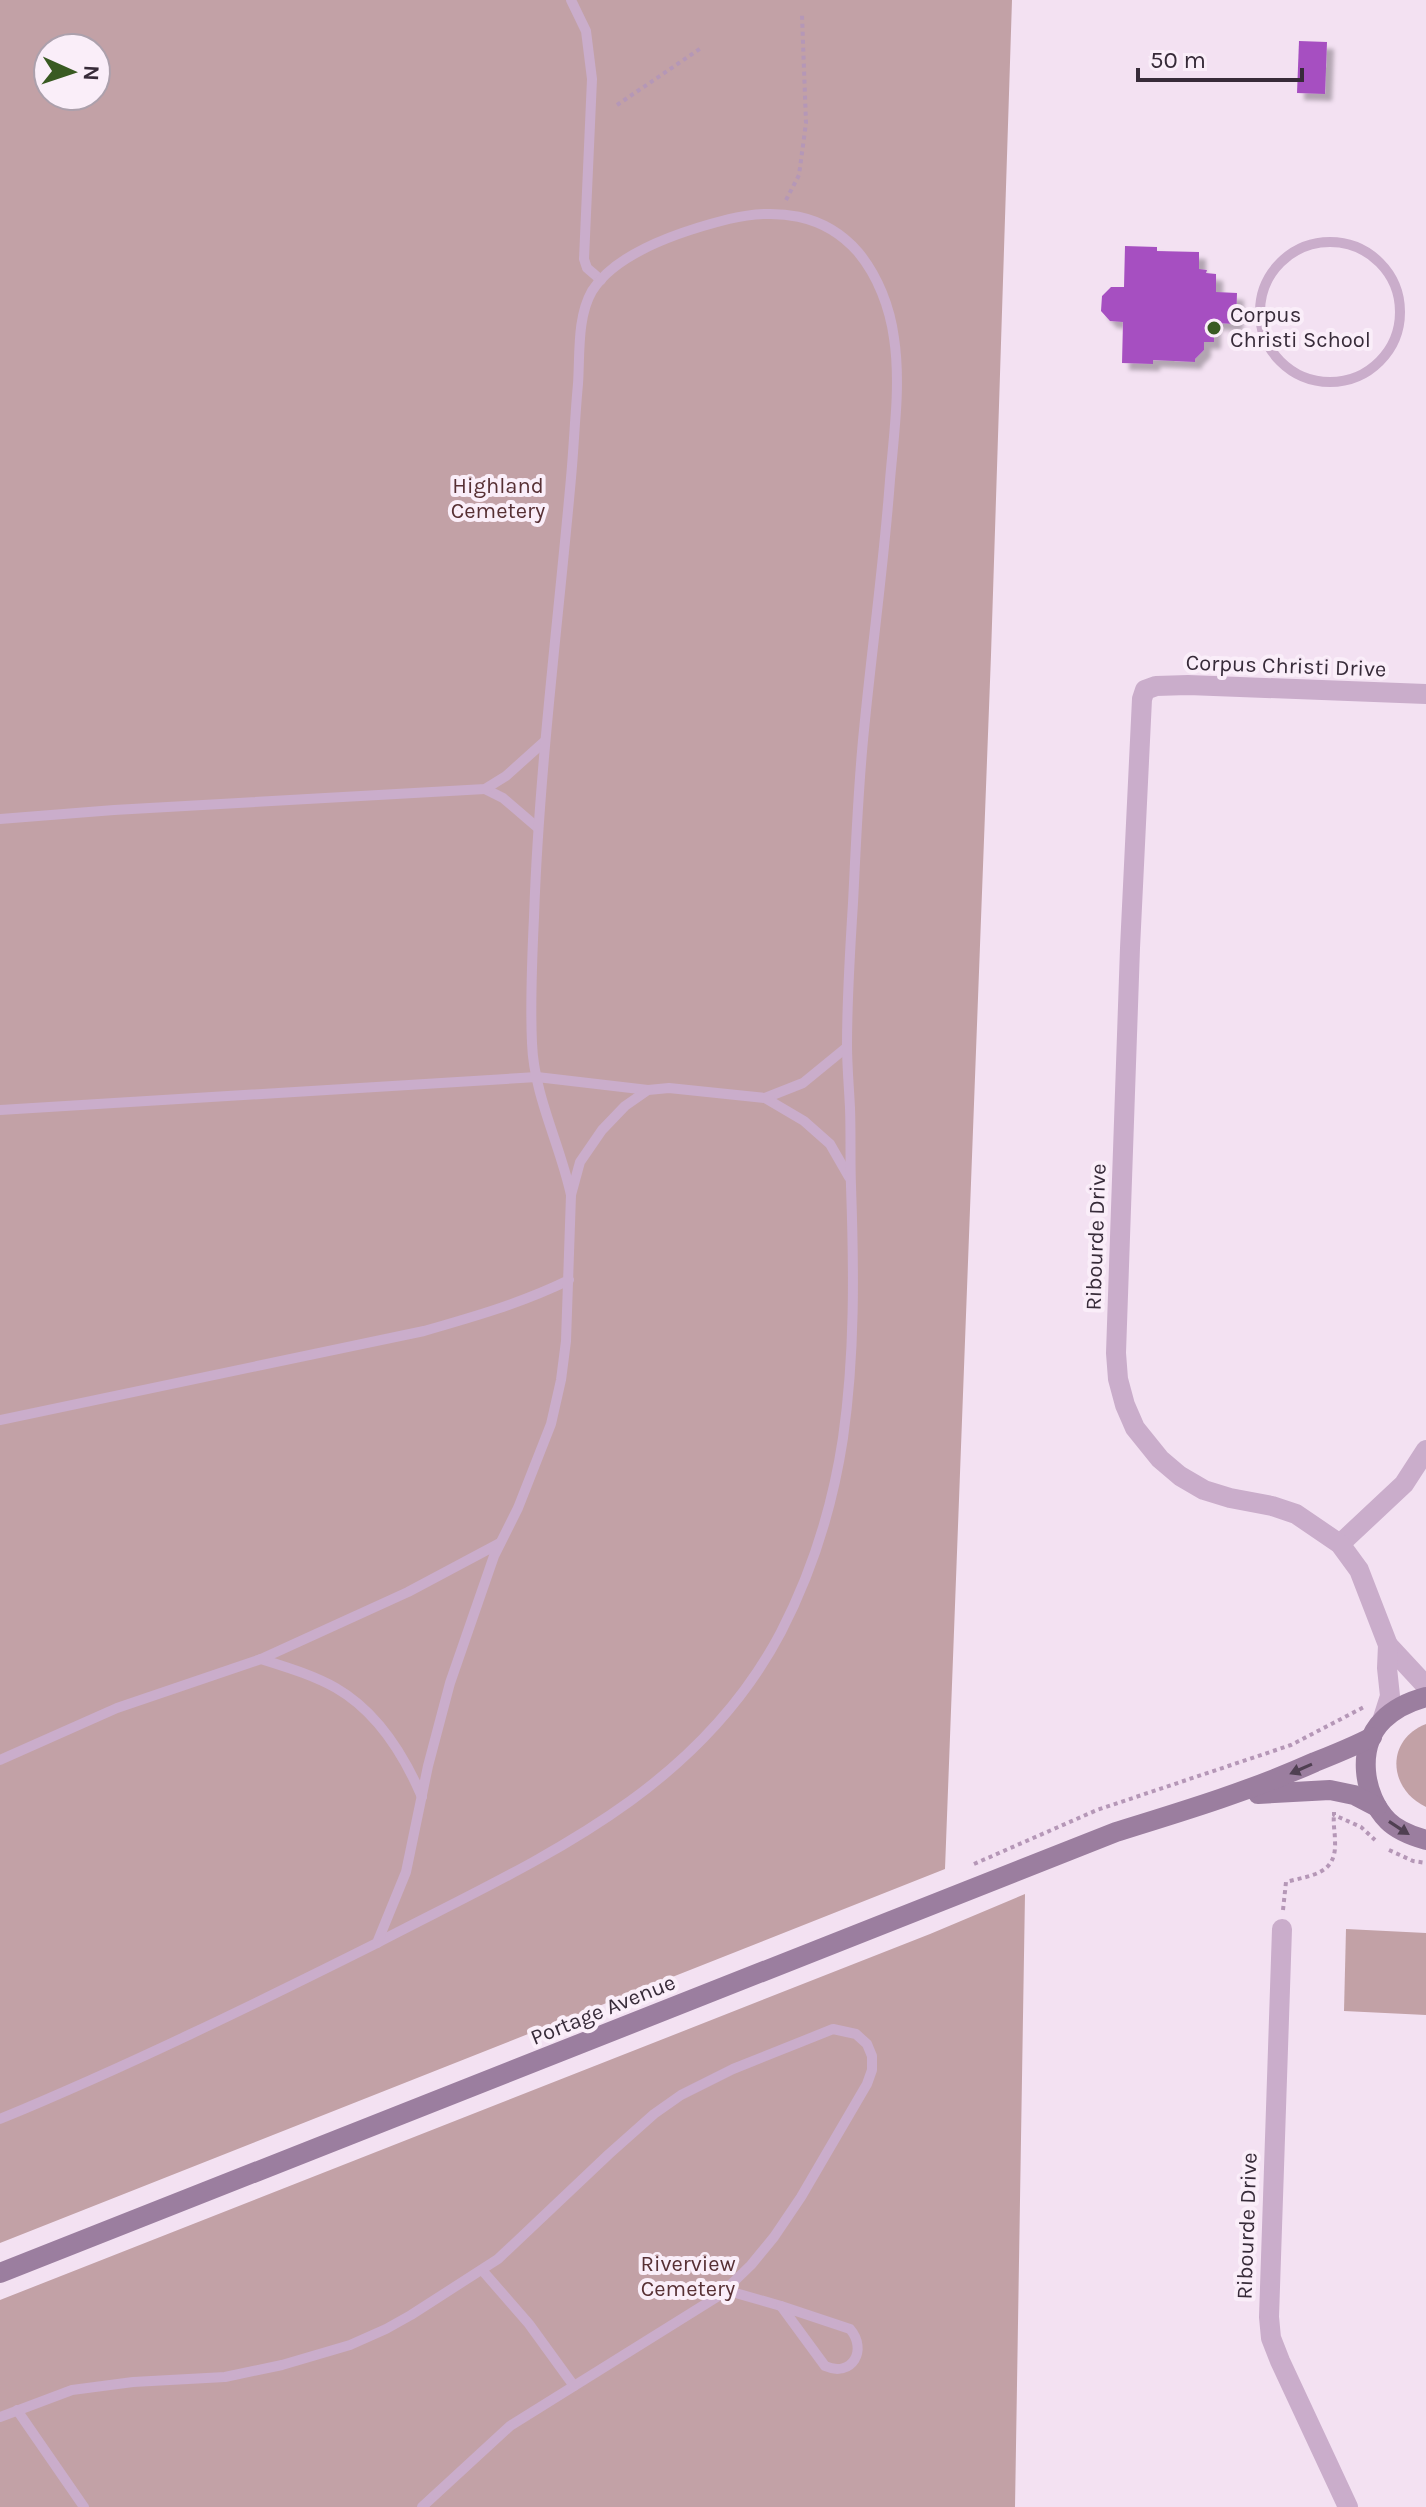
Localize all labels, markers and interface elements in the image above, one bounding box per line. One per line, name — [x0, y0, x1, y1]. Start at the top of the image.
north arrow — [32, 32, 112, 112]
scale bar — [1138, 32, 1302, 82]
text: 50 m — [1150, 46, 1206, 74]
text: N — [78, 64, 104, 82]
place label: Corpus Christi School — [1230, 302, 1371, 353]
marker: Corpus Christi School — [1205, 319, 1223, 337]
park label: Highland Cemetery — [451, 473, 545, 524]
street label: Corpus Christi Drive — [1185, 650, 1387, 682]
street label: Ribourde Drive — [1080, 1163, 1112, 1311]
one-way arrow — [1289, 1762, 1313, 1775]
one-way arrow — [1388, 1820, 1409, 1835]
street label: Portage Avenue — [527, 1969, 679, 2051]
street label: Ribourde Drive — [1231, 2152, 1263, 2300]
park label: Riverview Cemetery — [640, 2251, 736, 2302]

